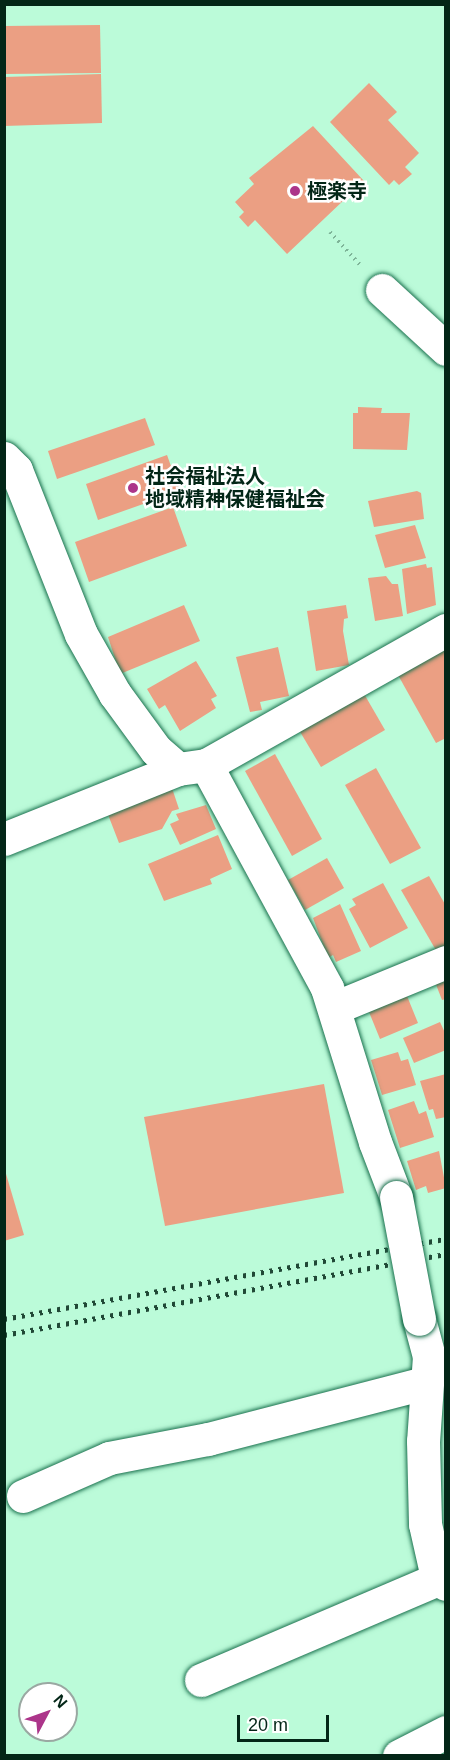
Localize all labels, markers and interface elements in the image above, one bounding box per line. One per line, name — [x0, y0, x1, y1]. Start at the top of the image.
place label: 極楽寺 — [307, 179, 367, 203]
marker: 極楽寺 — [288, 184, 302, 198]
place label: 社会福祉法人 地域精神保健福祉会 — [145, 464, 325, 511]
marker: 社会福祉法人 地域精神保健福祉会 — [126, 481, 140, 495]
north arrow — [18, 1682, 78, 1742]
text: N — [50, 1691, 71, 1711]
scale bar — [240, 1703, 332, 1741]
text: 20 m — [248, 1715, 288, 1735]

